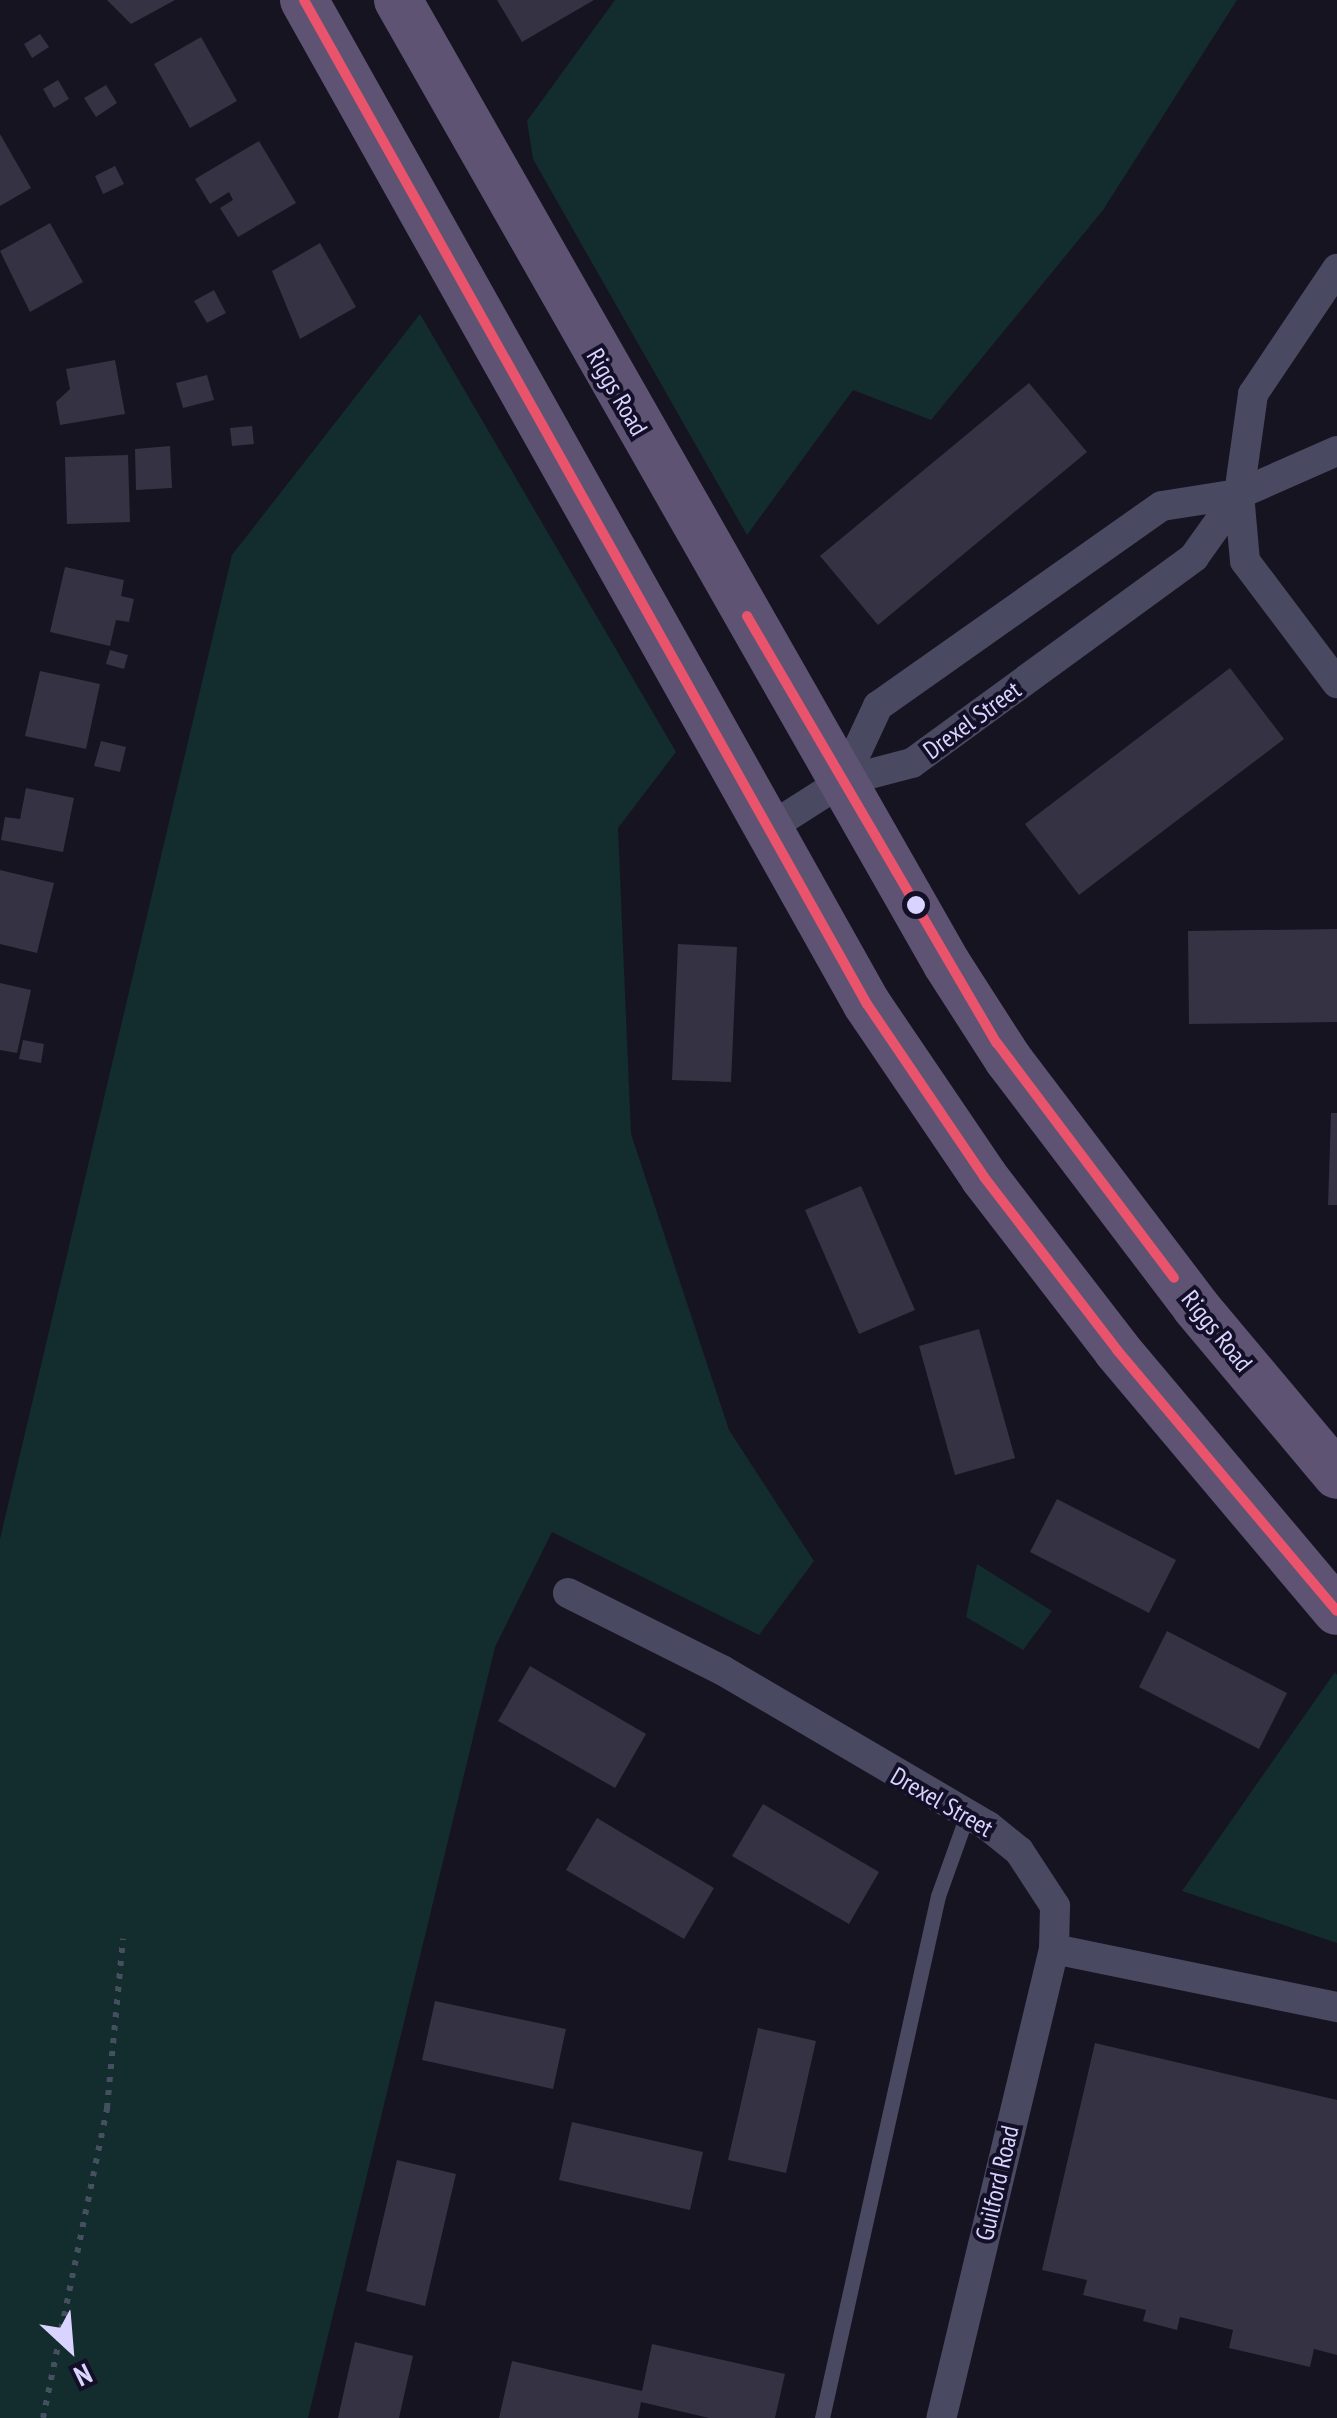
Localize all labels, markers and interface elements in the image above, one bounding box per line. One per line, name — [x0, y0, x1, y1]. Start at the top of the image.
street label: Riggs Road — [580, 343, 654, 441]
street label: Drexel Street — [918, 675, 1026, 765]
unlabelled marker — [906, 895, 926, 915]
street label: Riggs Road — [1175, 1284, 1259, 1378]
street label: Drexel Street — [886, 1761, 998, 1843]
street label: Guilford Road — [969, 2123, 1025, 2243]
north arrow — [20, 2298, 120, 2398]
text: N — [68, 2355, 98, 2395]

